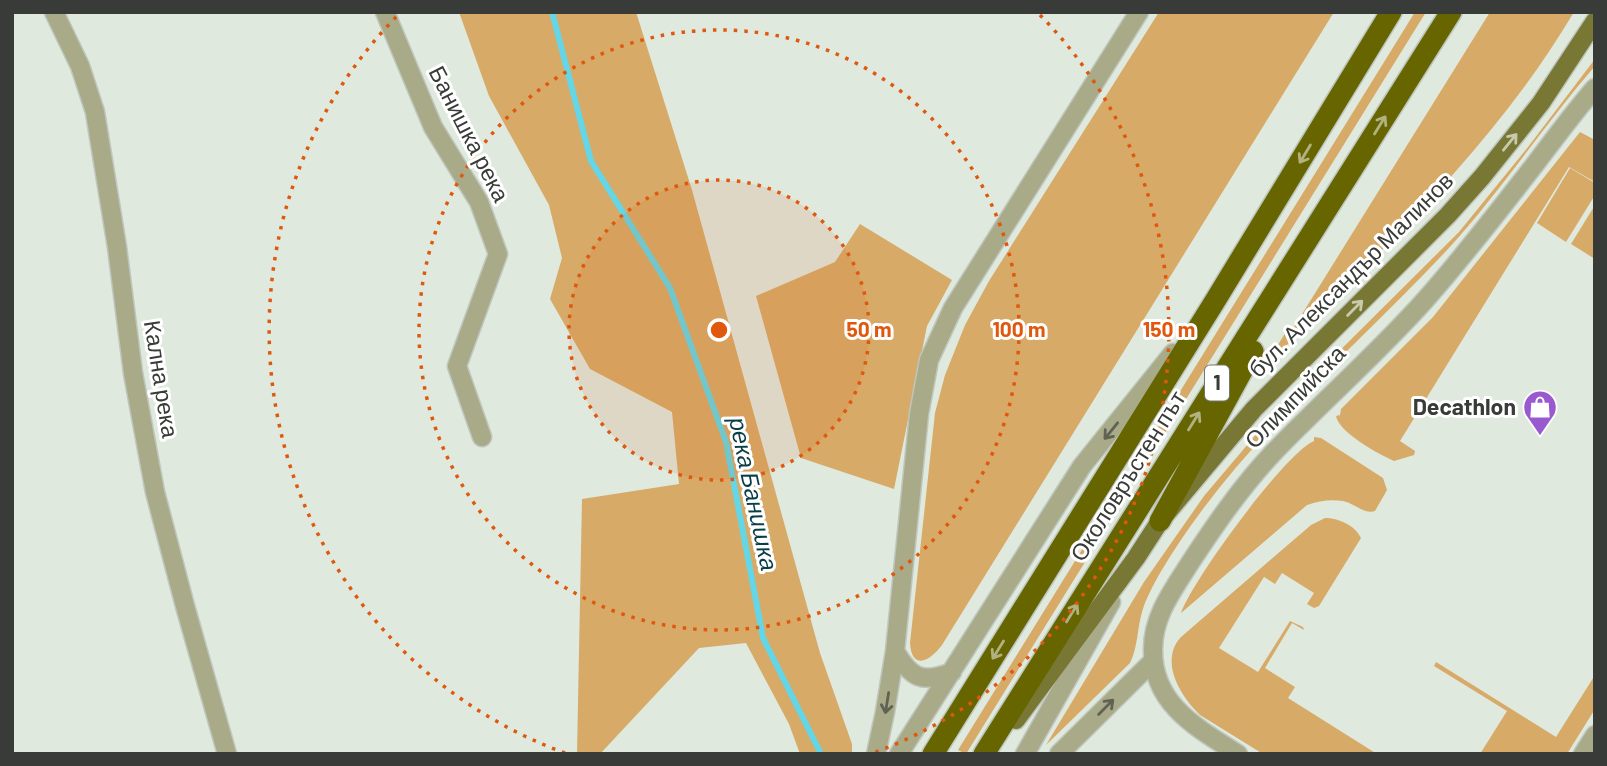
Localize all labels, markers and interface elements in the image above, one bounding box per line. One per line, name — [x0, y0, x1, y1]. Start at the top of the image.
street label: Банишка река — [424, 61, 516, 206]
one-way arrow — [1374, 115, 1388, 135]
one-way arrow — [1502, 134, 1517, 152]
one-way arrow — [1297, 144, 1311, 164]
street label: бул. Александър Малинов — [1242, 166, 1458, 382]
one-way arrow — [1346, 300, 1363, 317]
text: 50 m — [846, 316, 892, 341]
text: 100 m — [992, 316, 1046, 341]
text: 150 m — [1143, 316, 1195, 341]
street label: Кална река — [139, 318, 185, 440]
centre of rings — [707, 318, 731, 342]
street label: Олимпийска — [1238, 339, 1351, 454]
road number: 1 — [1205, 366, 1229, 400]
street label: Околовръстен път — [1063, 385, 1191, 566]
shop icon: Decathlon — [1521, 388, 1559, 437]
place label: Decathlon — [1413, 392, 1516, 420]
one-way arrow — [1187, 411, 1201, 431]
water label: река Банишка — [724, 413, 785, 573]
one-way arrow — [1103, 421, 1118, 439]
one-way arrow — [1066, 604, 1080, 624]
one-way arrow — [990, 640, 1004, 660]
one-way arrow — [880, 691, 893, 714]
one-way arrow — [1097, 699, 1114, 716]

